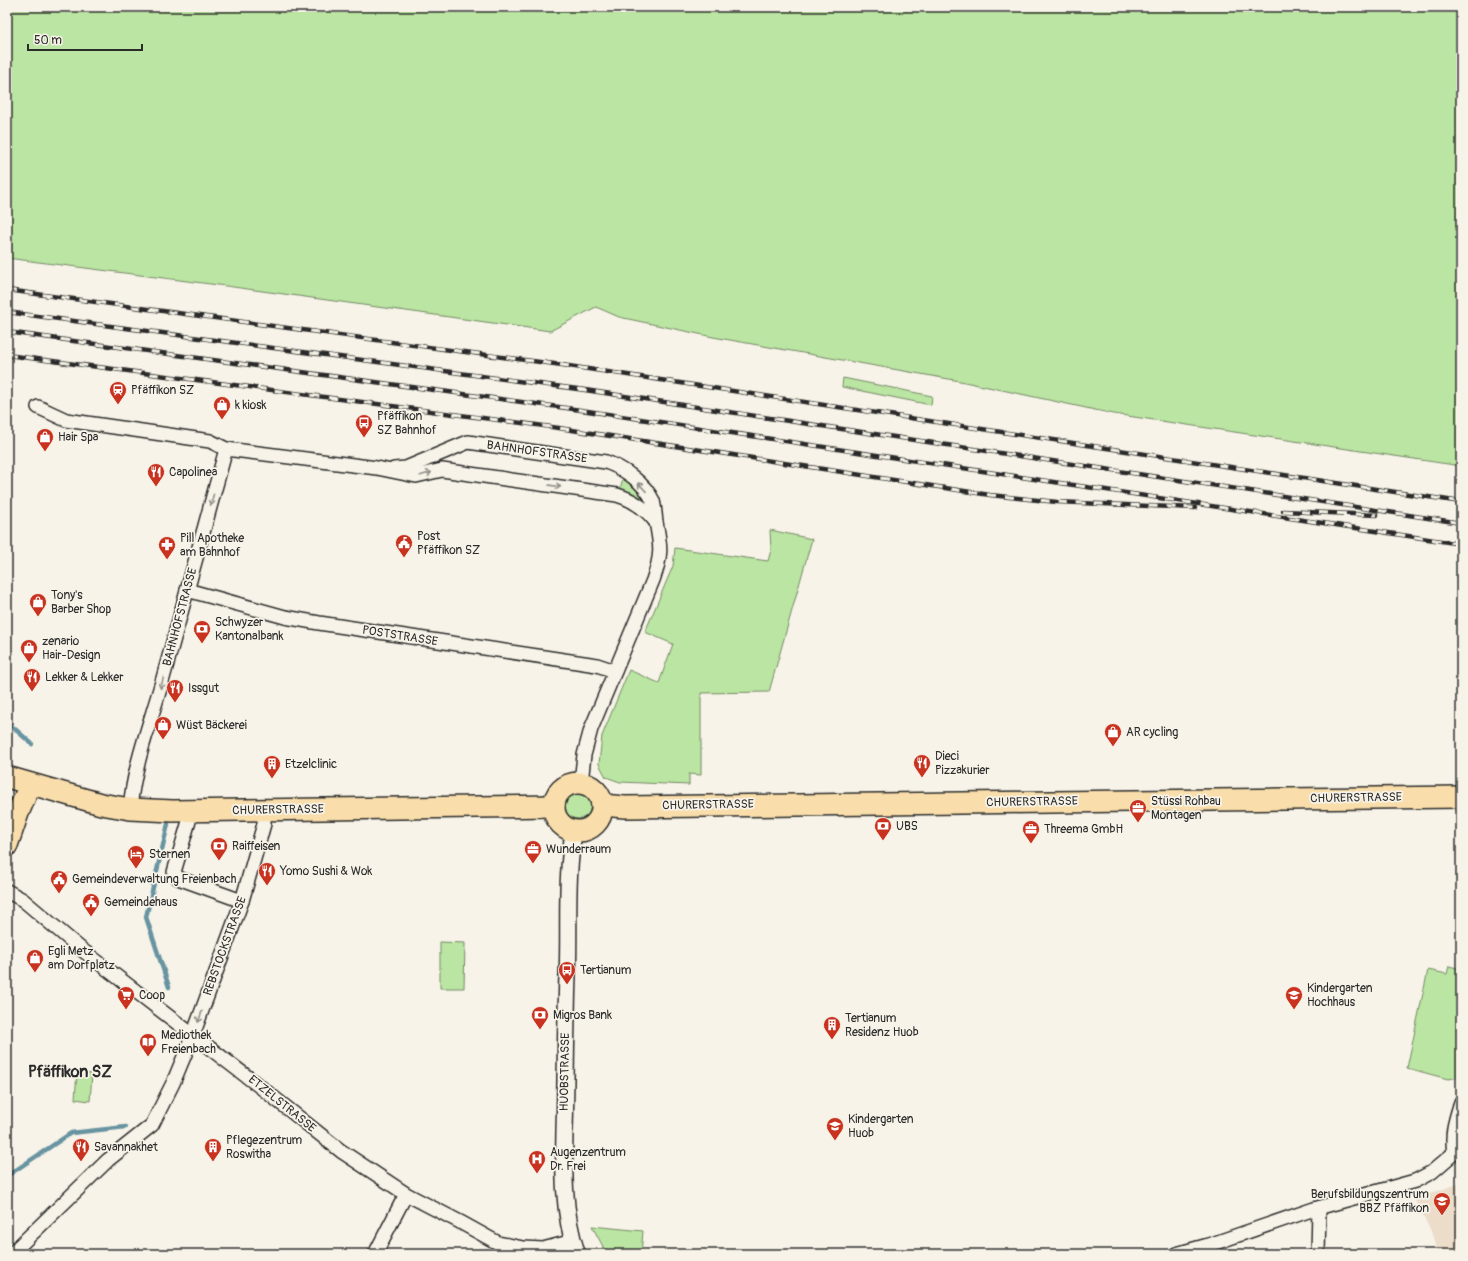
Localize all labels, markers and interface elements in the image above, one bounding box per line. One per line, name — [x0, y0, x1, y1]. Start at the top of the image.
scale bar — [28, 26, 142, 52]
text: 50 m — [34, 33, 62, 48]
station icon: Pfäffikon SZ — [108, 380, 128, 405]
place label: Pfäffikon SZ — [131, 383, 194, 398]
shop icon: k kiosk — [212, 395, 232, 420]
place label: k kiosk — [235, 398, 267, 413]
place label: Pfäffikon SZ Bahnhof — [377, 409, 437, 438]
bus stop icon: Pfäffikon SZ Bahnhof — [354, 413, 374, 438]
shop icon: Hair Spa — [35, 427, 55, 452]
place label: Hair Spa — [58, 430, 99, 445]
street label: BAHNHOFSTRASSE — [486, 438, 588, 466]
restaurant icon: Capolinea — [146, 462, 166, 487]
place label: Capolinea — [169, 465, 218, 480]
one-way arrow — [420, 469, 432, 477]
one-way arrow — [548, 482, 561, 490]
one-way arrow — [637, 482, 647, 492]
one-way arrow — [208, 493, 215, 506]
place label: Post Pfäffikon SZ — [417, 529, 480, 558]
place label: Pill Apotheke am Bahnhof — [180, 531, 244, 560]
public building icon: Post Pfäffikon SZ — [394, 533, 414, 558]
pharmacy icon: Pill Apotheke am Bahnhof — [157, 535, 177, 560]
street label: BAHNHOFSTRASSE — [160, 566, 200, 668]
place label: Tony's Barber Shop — [51, 588, 112, 617]
shop icon: Tony's Barber Shop — [28, 592, 48, 617]
place label: Schwyzer Kantonalbank — [215, 615, 283, 644]
bank icon: Schwyzer Kantonalbank — [192, 619, 212, 644]
street label: POSTSTRASSE — [361, 623, 439, 649]
place label: zenario Hair-Design — [42, 634, 101, 663]
shop icon: zenario Hair-Design — [19, 638, 39, 663]
restaurant icon: Lekker & Lekker — [22, 667, 42, 692]
place label: Lekker & Lekker — [45, 670, 124, 685]
one-way arrow — [158, 677, 165, 690]
restaurant icon: Issgut — [165, 678, 185, 703]
place label: Issgut — [188, 681, 219, 696]
shop icon: Wüst Bäckerei — [153, 715, 173, 740]
place label: Wüst Bäckerei — [176, 718, 247, 733]
shop icon: AR cycling — [1103, 722, 1123, 747]
place label: AR cycling — [1126, 725, 1178, 740]
place label: Dieci Pizzakurier — [935, 749, 990, 778]
restaurant icon: Dieci Pizzakurier — [912, 753, 932, 778]
building icon: Etzelclinic — [262, 754, 282, 779]
place label: Etzelclinic — [285, 757, 337, 772]
street label: CHURERSTRASSE — [1310, 790, 1402, 806]
street label: CHURERSTRASSE — [986, 794, 1078, 810]
place label: Stüssi Rohbau Montagen — [1151, 794, 1221, 823]
street label: CHURERSTRASSE — [662, 797, 754, 813]
office icon: Stüssi Rohbau Montagen — [1128, 798, 1148, 823]
street label: CHURERSTRASSE — [232, 802, 324, 818]
bank icon: UBS — [873, 816, 893, 841]
place label: UBS — [896, 819, 918, 834]
office icon: Threema GmbH — [1021, 819, 1041, 844]
place label: Threema GmbH — [1044, 822, 1123, 837]
bank icon: Raiffeisen — [209, 836, 229, 861]
place label: Raiffeisen — [232, 839, 281, 854]
office icon: Wunderraum — [523, 839, 543, 864]
place label: Wunderraum — [546, 842, 612, 857]
hotel icon: Sternen — [126, 844, 146, 869]
place label: Sternen — [149, 847, 191, 862]
restaurant icon: Yomo Sushi & Wok — [257, 861, 277, 886]
place label: Yomo Sushi & Wok — [279, 864, 372, 879]
public building icon: Gemeindeverwaltung Freienbach — [49, 869, 69, 894]
place label: Gemeindeverwaltung Freienbach — [72, 872, 237, 887]
public building icon: Gemeindehaus — [81, 892, 101, 917]
street label: REBSTOCKSTRASSE — [200, 894, 250, 998]
place label: Gemeindehaus — [104, 895, 178, 910]
place label: Egli Metz am Dorfplatz — [48, 944, 115, 973]
shop icon: Egli Metz am Dorfplatz — [25, 948, 45, 973]
bus stop icon: Tertianum — [557, 960, 577, 985]
place label: Tertianum — [580, 963, 632, 978]
place label: Kindergarten Hochhaus — [1307, 981, 1373, 1010]
supermarket icon: Coop — [116, 985, 136, 1010]
school or university icon: Kindergarten Hochhaus — [1284, 985, 1304, 1010]
place label: Coop — [139, 988, 165, 1003]
bank icon: Migros Bank — [530, 1005, 550, 1030]
place label: Migros Bank — [553, 1008, 612, 1023]
one-way arrow — [195, 1011, 203, 1023]
place label: Tertianum Residenz Huob — [845, 1011, 919, 1040]
building icon: Tertianum Residenz Huob — [822, 1015, 842, 1040]
place label: Mediothek Freienbach — [161, 1028, 216, 1057]
library icon: Mediothek Freienbach — [138, 1032, 158, 1057]
street label: HUOBSTRASSE — [557, 1033, 573, 1111]
district label: Pfäffikon SZ — [28, 1062, 112, 1082]
street label: ETZELSTRASSE — [245, 1072, 319, 1136]
place label: Kindergarten Huob — [848, 1112, 914, 1141]
school or university icon: Kindergarten Huob — [825, 1116, 845, 1141]
place label: Pflegezentrum Roswitha — [226, 1133, 303, 1162]
restaurant icon: Savannakhet — [71, 1137, 91, 1162]
building icon: Pflegezentrum Roswitha — [203, 1137, 223, 1162]
place label: Savannakhet — [94, 1140, 158, 1155]
place label: Augenzentrum Dr. Frei — [550, 1145, 626, 1174]
hospital icon: Augenzentrum Dr. Frei — [527, 1149, 547, 1174]
place label: Berufsbildungszentrum BBZ Pfäffikon — [1311, 1187, 1429, 1216]
school or university icon: Berufsbildungszentrum BBZ Pfäffikon — [1432, 1191, 1452, 1216]

